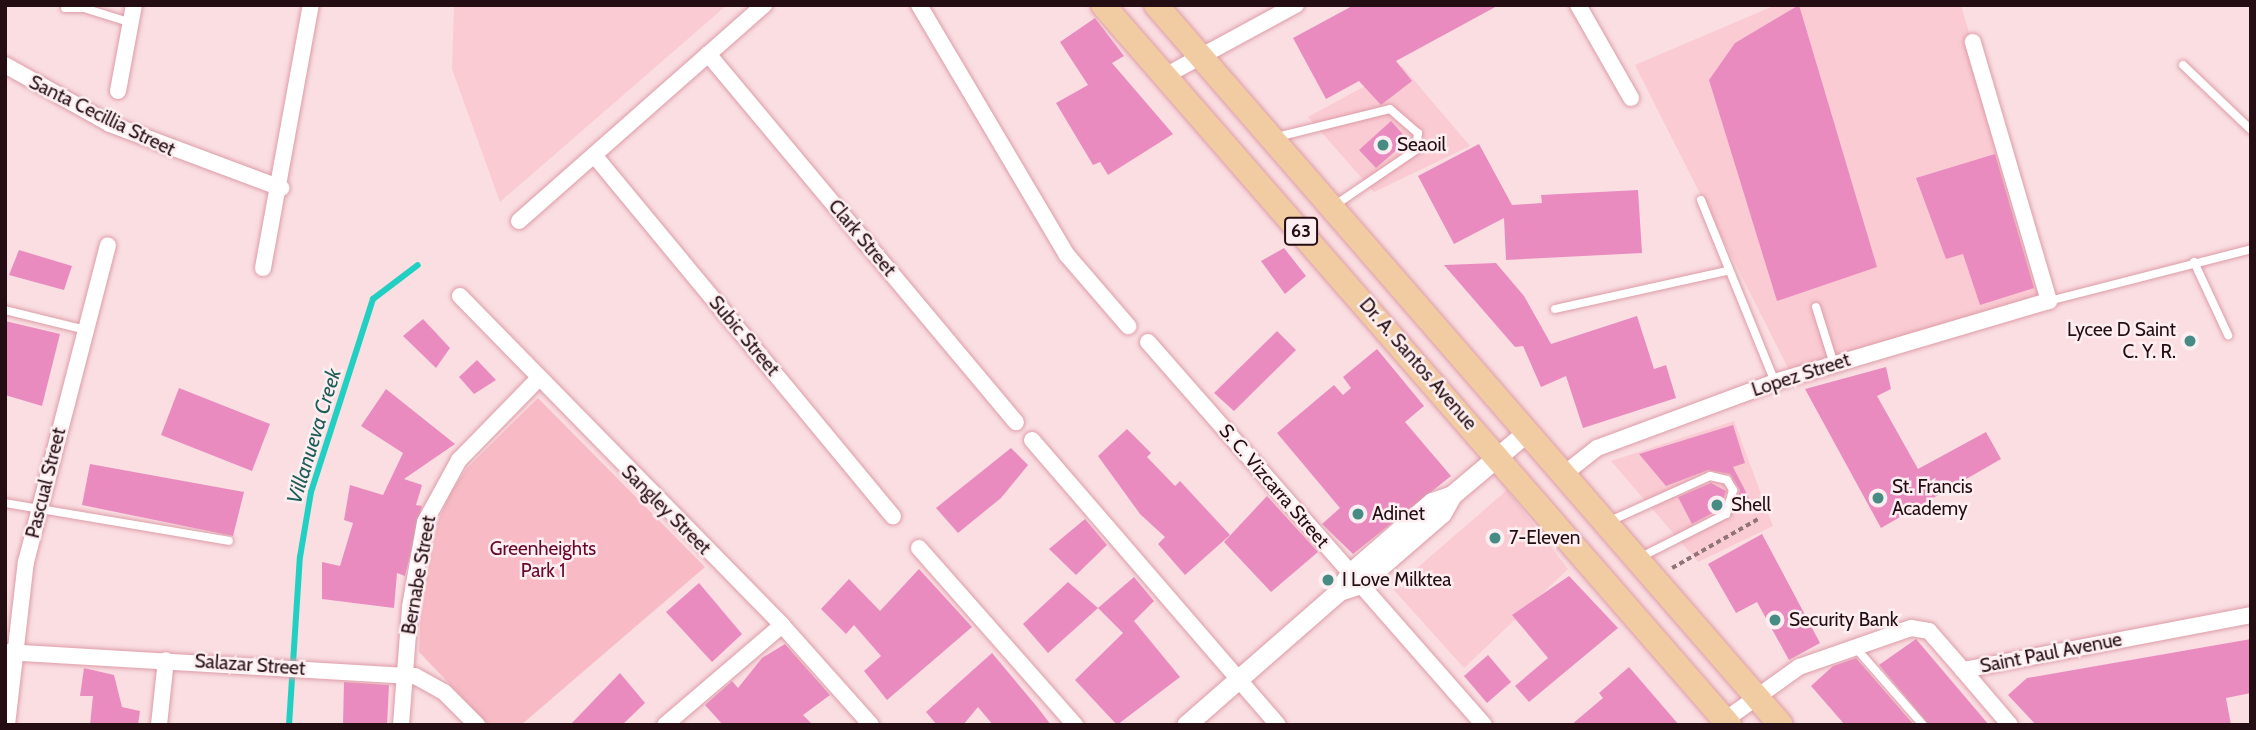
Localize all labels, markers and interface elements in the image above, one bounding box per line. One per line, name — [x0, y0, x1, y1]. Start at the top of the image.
street label: Santa Cecillia Street — [25, 71, 179, 161]
place label: Seaoil — [1397, 134, 1446, 156]
marker: Seaoil — [1375, 137, 1391, 153]
street label: Clark Street — [823, 195, 901, 281]
road number: 63 — [1284, 216, 1318, 246]
street label: Subic Street — [704, 291, 784, 381]
street label: Dr. A. Santos Avenue — [1355, 293, 1481, 435]
place label: Lycee D Saint C. Y. R. — [2067, 319, 2176, 363]
marker: Lycee D Saint C. Y. R. — [2182, 333, 2198, 349]
street label: Lopez Street — [1749, 348, 1853, 402]
water label: Villanueva Creek — [281, 365, 347, 507]
street label: S. C. Vizcarra Street — [1214, 420, 1334, 552]
street label: Pascual Street — [21, 425, 71, 541]
street label: Sangley Street — [617, 461, 715, 559]
place label: St. Francis Academy — [1892, 476, 1973, 520]
marker: St. Francis Academy — [1870, 490, 1886, 506]
place label: Shell — [1731, 494, 1771, 516]
marker: Shell — [1709, 497, 1725, 513]
place label: Adinet — [1372, 503, 1425, 525]
marker: Adinet — [1350, 506, 1366, 522]
street label: Bernabe Street — [397, 514, 441, 636]
place label: 7-Eleven — [1509, 527, 1580, 549]
marker: 7-Eleven — [1487, 530, 1503, 546]
park label: Greenheights Park 1 — [490, 538, 596, 582]
place label: I Love Milktea — [1342, 569, 1451, 591]
marker: I Love Milktea — [1320, 572, 1336, 588]
place label: Security Bank — [1789, 609, 1898, 631]
marker: Security Bank — [1767, 612, 1783, 628]
street label: Saint Paul Avenue — [1978, 628, 2124, 678]
street label: Salazar Street — [194, 650, 306, 680]

